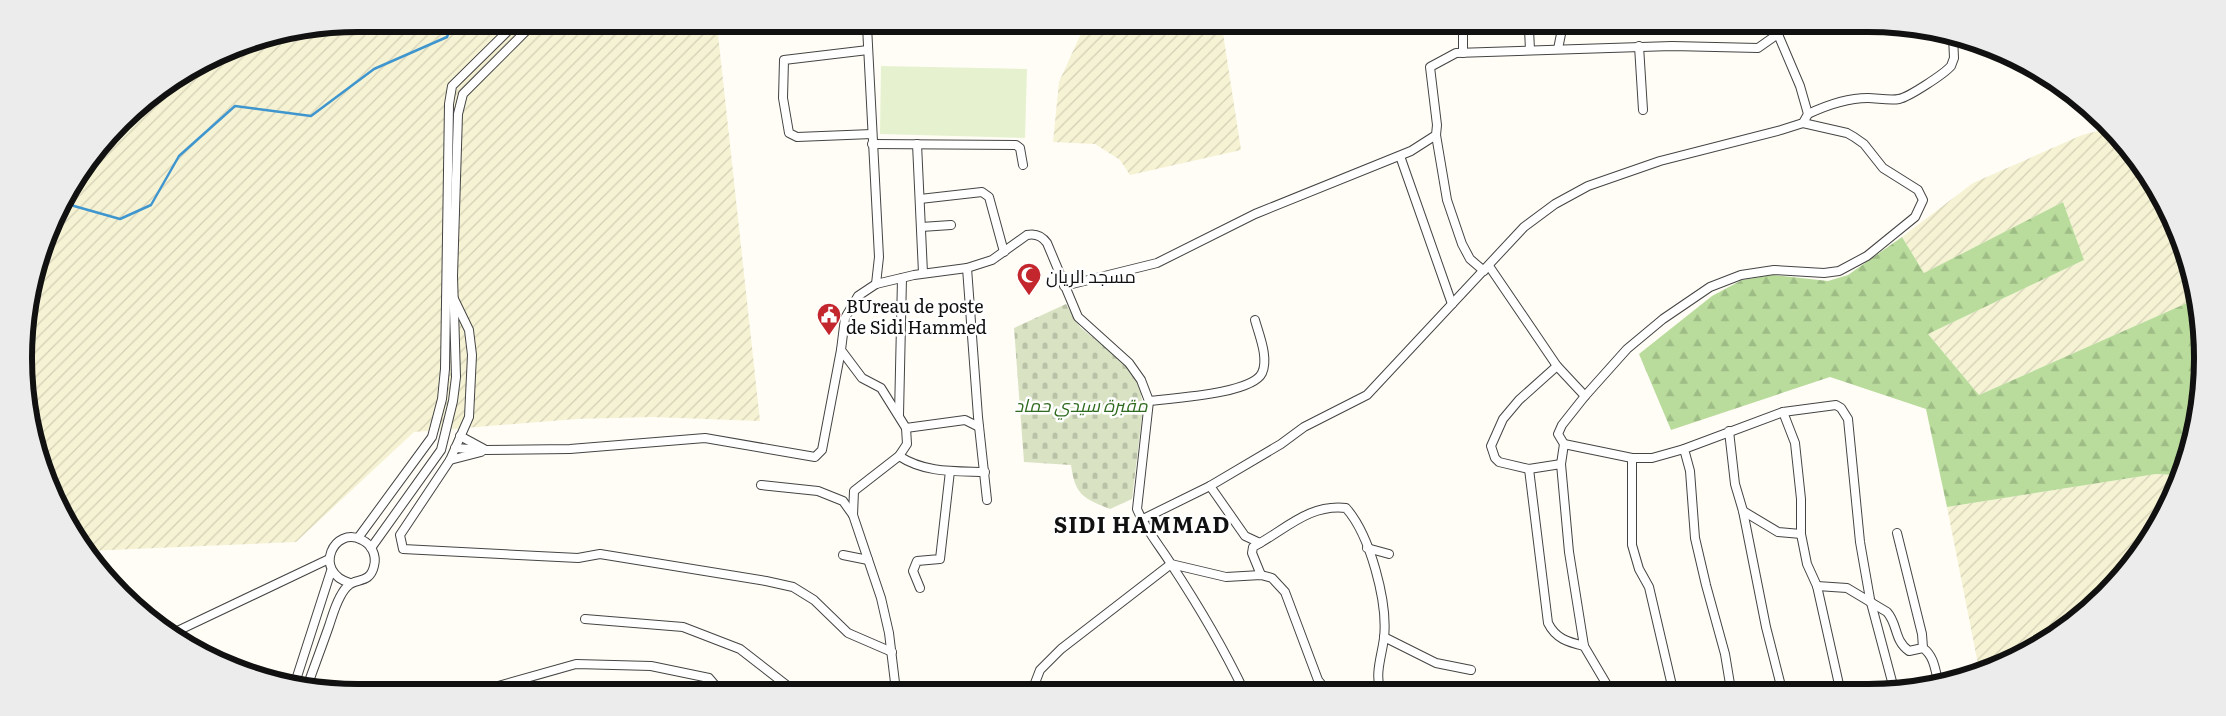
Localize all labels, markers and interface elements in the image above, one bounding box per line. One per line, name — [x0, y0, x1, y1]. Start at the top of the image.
mosque icon: مسجد الريان — [1016, 262, 1042, 296]
place label: مسجد الريان — [1046, 262, 1136, 289]
place label: BUreau de poste de Sidi Hammed — [846, 292, 987, 340]
public building icon: BUreau de poste de Sidi Hammed — [816, 302, 842, 336]
park label: مقبرة سيدي حماد — [1014, 391, 1148, 420]
district label: SIDI HAMMAD — [1054, 507, 1230, 540]

